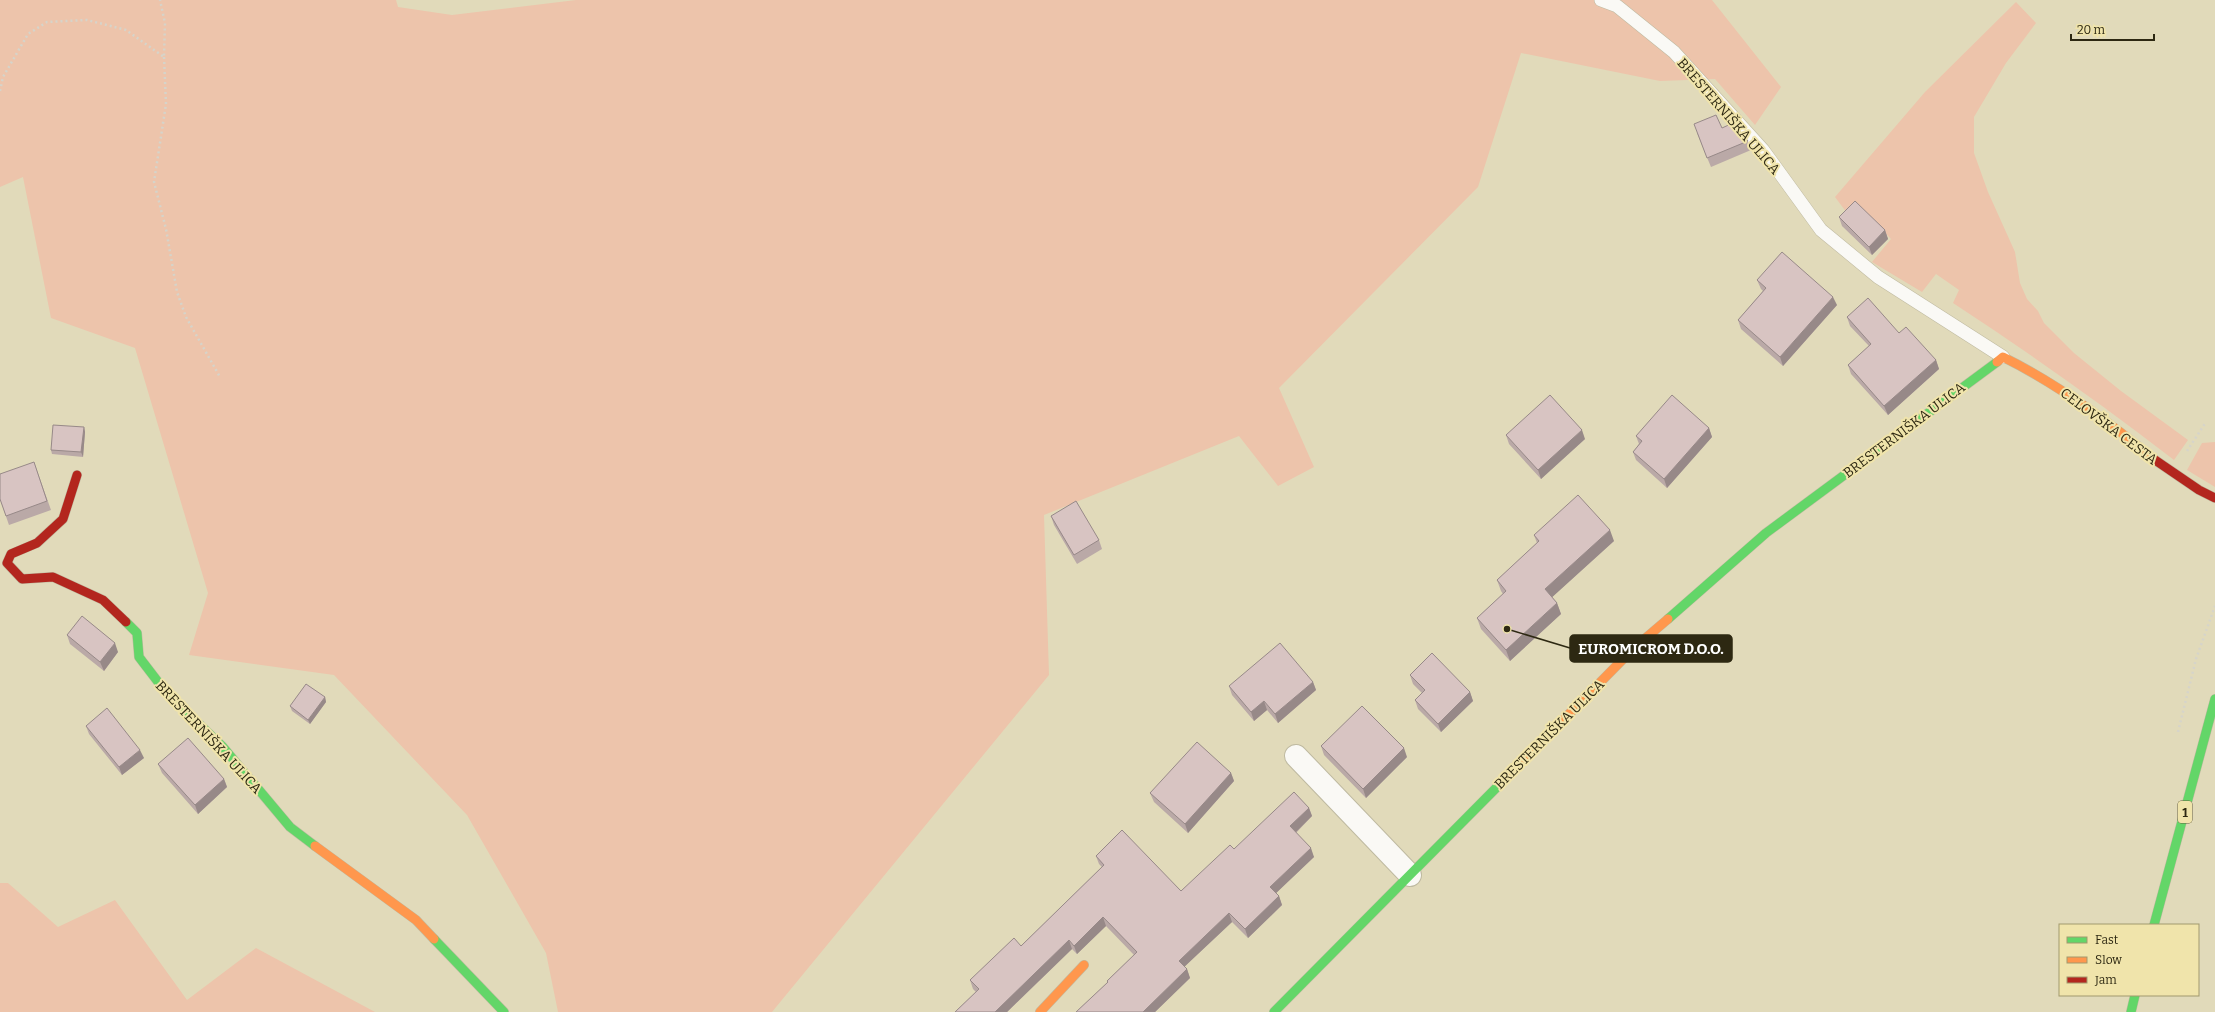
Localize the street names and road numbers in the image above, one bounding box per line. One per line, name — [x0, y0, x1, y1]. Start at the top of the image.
street label: BRESTERNIŠKA ULICA — [1674, 54, 1784, 178]
street label: BRESTERNIŠKA ULICA — [1839, 378, 1969, 482]
street label: CELOVŠKA CESTA — [2057, 384, 2161, 468]
street label: BRESTERNIŠKA ULICA — [1490, 675, 1608, 793]
street label: BRESTERNIŠKA ULICA — [152, 677, 266, 797]
road number: 1 — [2178, 801, 2192, 823]

